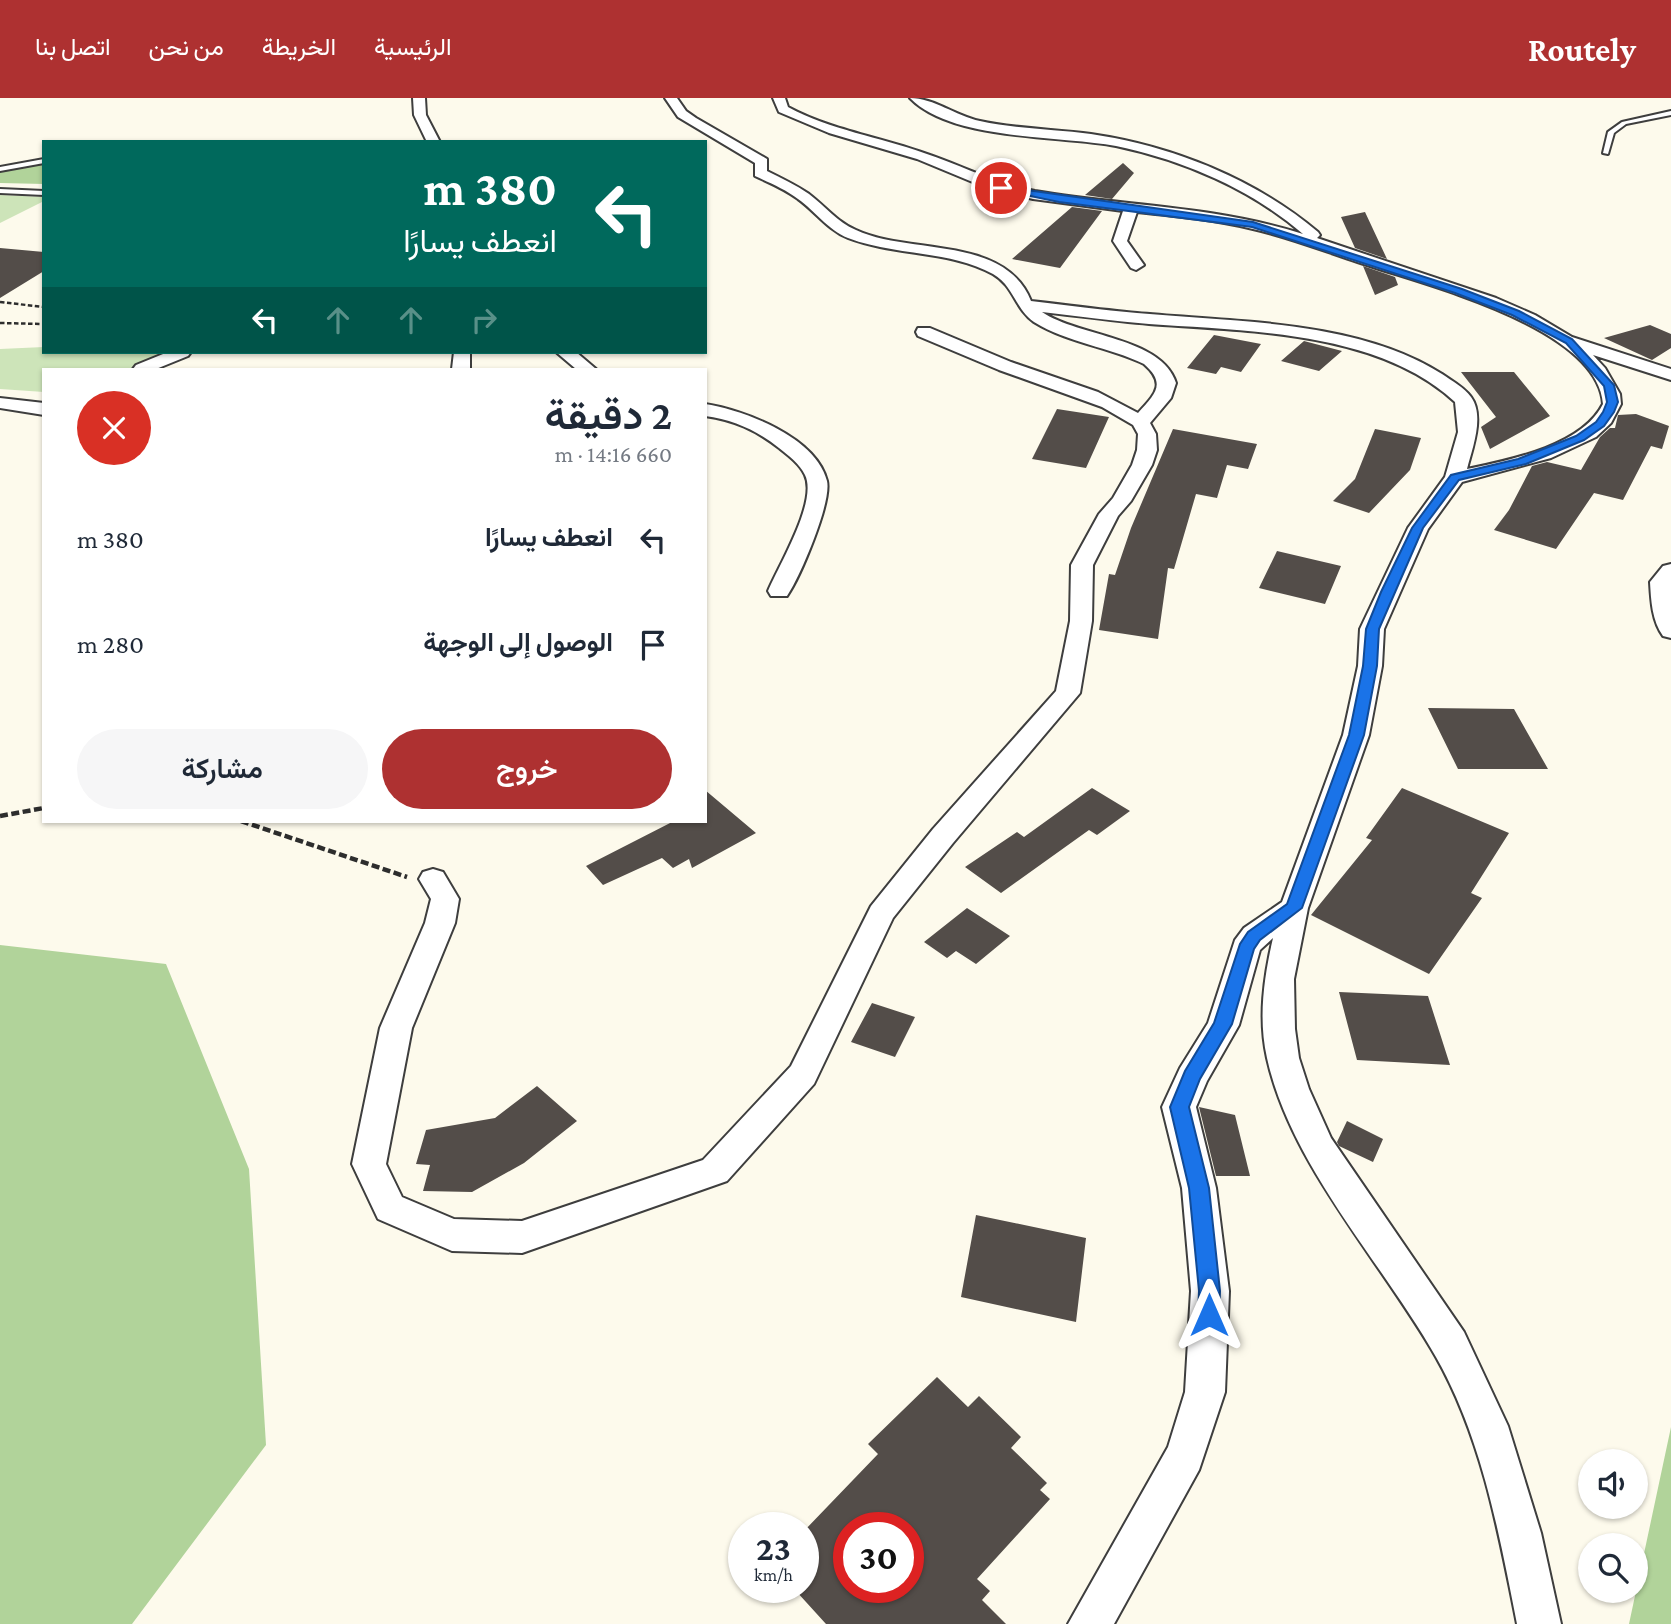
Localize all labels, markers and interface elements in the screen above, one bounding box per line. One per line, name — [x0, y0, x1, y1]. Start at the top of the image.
text: Routely — [1528, 31, 1636, 68]
text: اتصل بنا — [35, 33, 111, 60]
text: من نحن — [149, 33, 224, 60]
text: الخريطة — [262, 33, 336, 60]
text: الرئيسية — [374, 33, 452, 60]
pin — [971, 158, 1031, 218]
text: 380 m — [424, 161, 557, 216]
icon: left — [581, 168, 672, 259]
icon: arrive — [982, 169, 1020, 207]
text: انعطف يسارًا — [403, 223, 557, 259]
icon: left — [246, 301, 284, 339]
icon: ahead — [319, 301, 357, 339]
icon: ahead — [392, 301, 430, 339]
icon: right — [465, 301, 503, 339]
button: close — [77, 391, 151, 465]
text: 2 دقيقة — [545, 391, 672, 438]
text: 660 m · 14:16 — [555, 441, 672, 467]
icon: left — [634, 521, 672, 559]
text: انعطف يسارًا — [485, 523, 613, 552]
text: 380 m — [77, 525, 144, 554]
icon: arrive — [634, 626, 672, 664]
text: الوصول إلى الوجهة — [423, 628, 613, 657]
text: 280 m — [77, 630, 144, 659]
button: مشاركة — [77, 729, 368, 809]
button: خروج — [382, 729, 672, 809]
position arrow — [1172, 1278, 1246, 1352]
map controls — [1578, 1449, 1648, 1603]
button: sound — [1578, 1449, 1648, 1519]
speed limit sign: 30 — [833, 1512, 924, 1603]
text: 23 — [756, 1529, 791, 1568]
button: search — [1578, 1533, 1648, 1603]
text: km/h — [754, 1565, 793, 1585]

